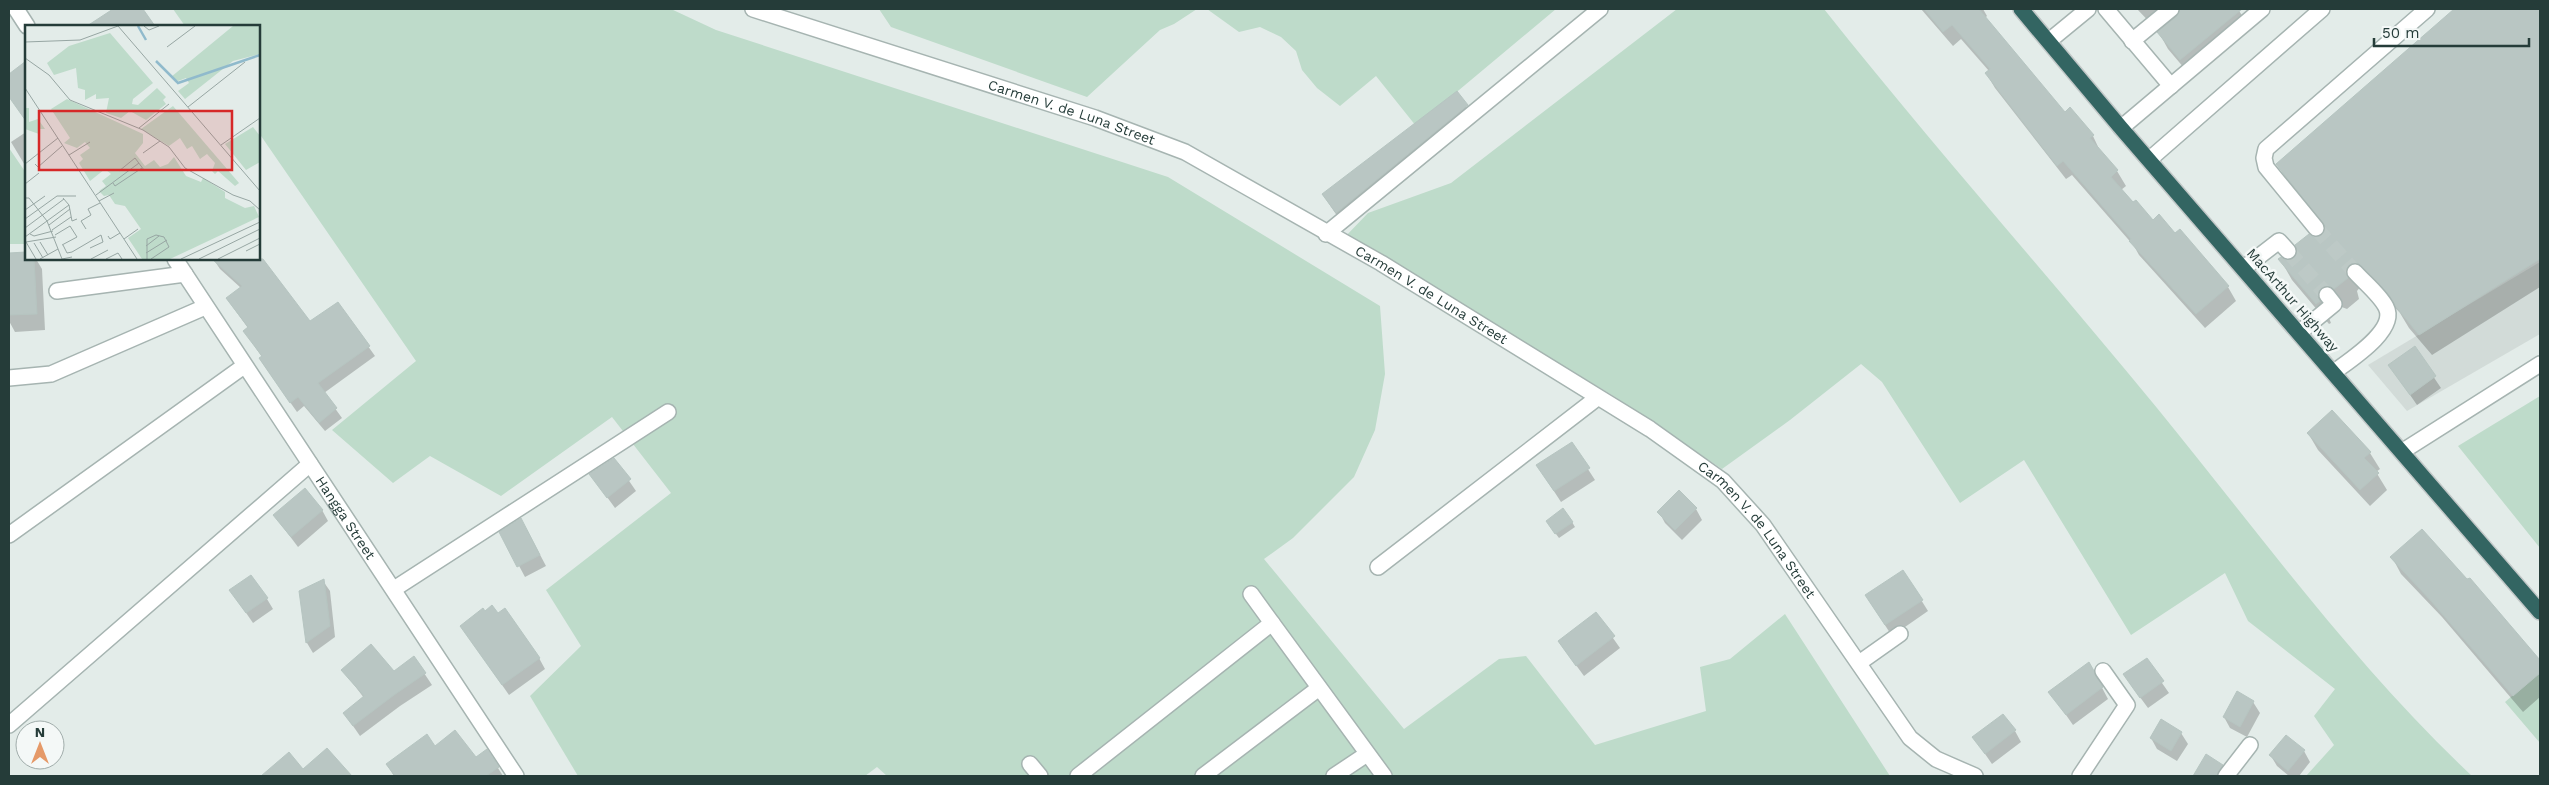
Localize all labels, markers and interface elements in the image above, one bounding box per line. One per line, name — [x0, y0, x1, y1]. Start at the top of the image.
scale bar — [2374, 15, 2529, 47]
text: 50 m — [2382, 24, 2419, 42]
inset map — [25, 25, 260, 260]
street label: Carmen V. de Luna Street — [986, 76, 1158, 148]
street label: Carmen V. de Luna Street — [1353, 242, 1511, 347]
street label: MacArthur Highway — [2244, 245, 2343, 356]
street label: Carmen V. de Luna Street — [1695, 458, 1819, 601]
street label: Hangga Street — [312, 473, 379, 562]
north arrow — [15, 720, 65, 770]
text: N — [35, 724, 45, 740]

